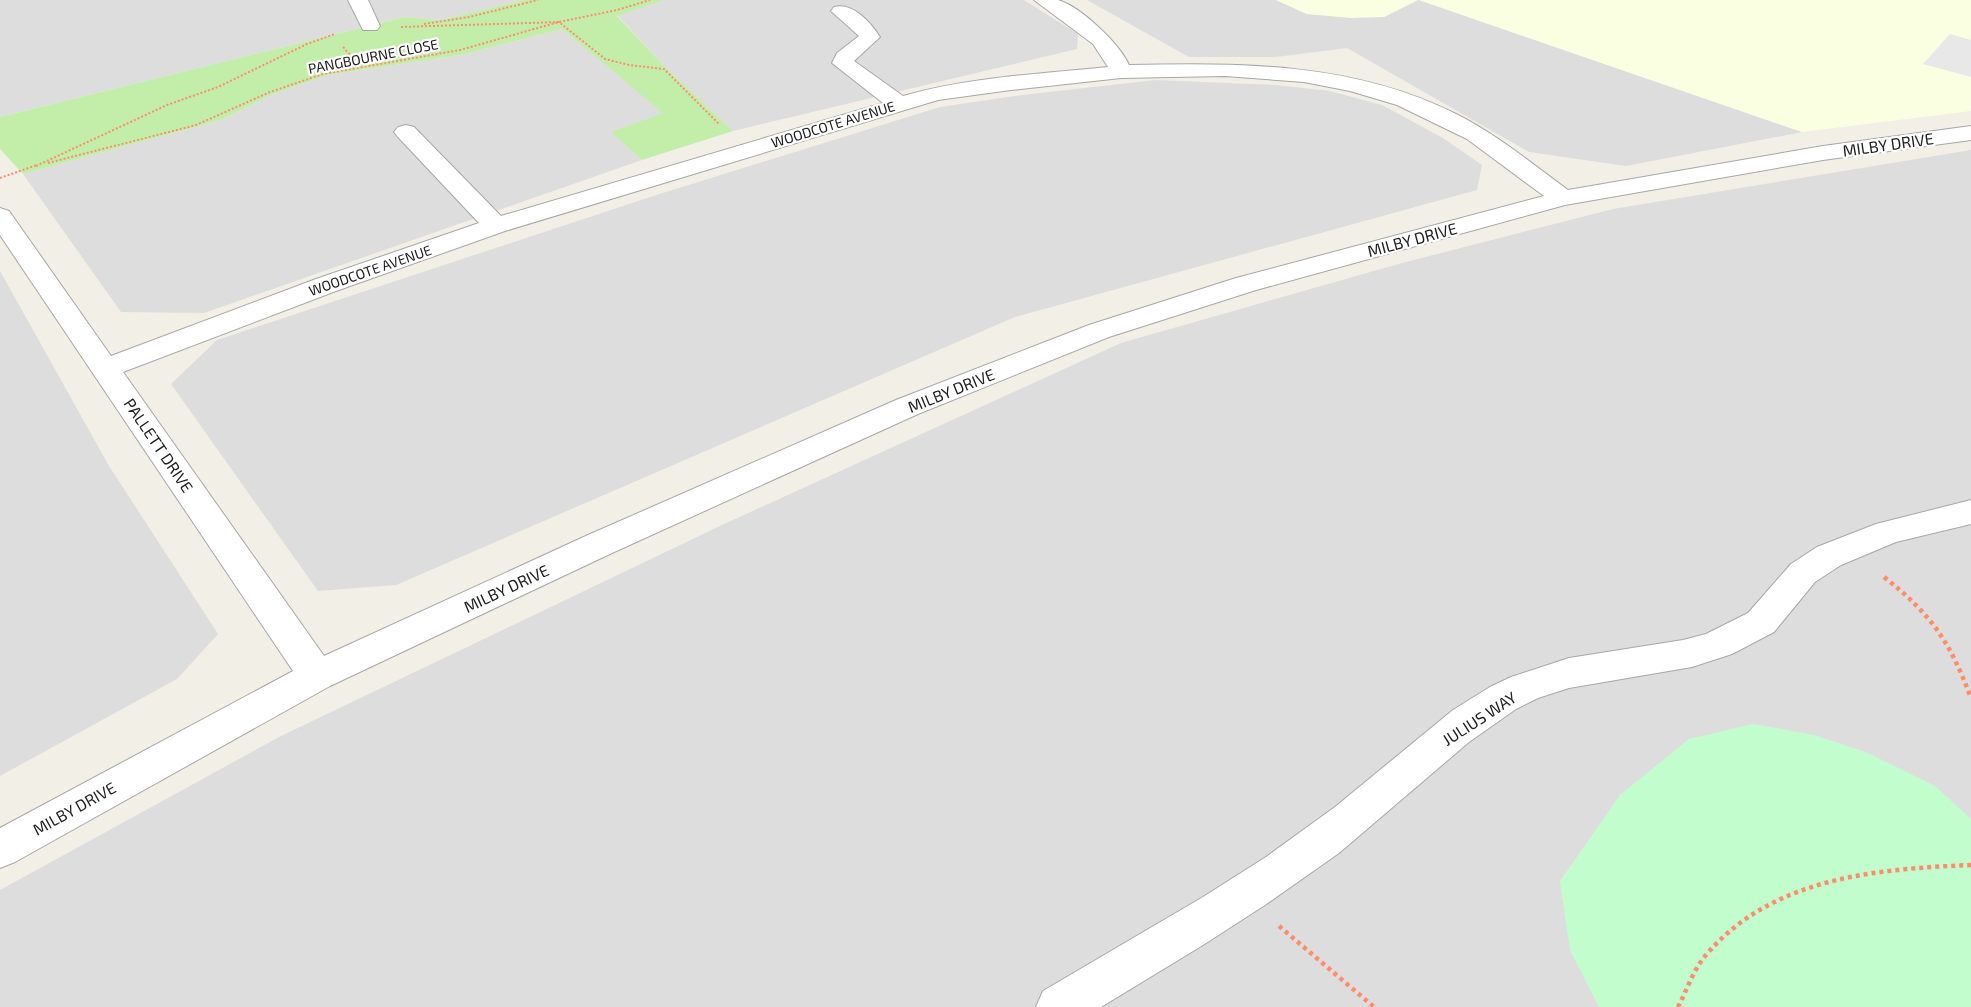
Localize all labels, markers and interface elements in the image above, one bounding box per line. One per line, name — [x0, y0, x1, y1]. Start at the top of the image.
street label: PANGBOURNE CLOSE — [307, 35, 440, 77]
street label: WOODCOTE AVENUE — [769, 97, 897, 151]
street label: MILBY DRIVE — [1841, 128, 1935, 160]
street label: MILBY DRIVE — [1365, 218, 1459, 260]
street label: WOODCOTE AVENUE — [306, 241, 434, 299]
street label: MILBY DRIVE — [905, 364, 997, 416]
street label: PALLETT DRIVE — [121, 394, 197, 496]
street label: MILBY DRIVE — [460, 560, 552, 616]
street label: JULIUS WAY — [1438, 687, 1520, 749]
street label: MILBY DRIVE — [29, 777, 119, 839]

